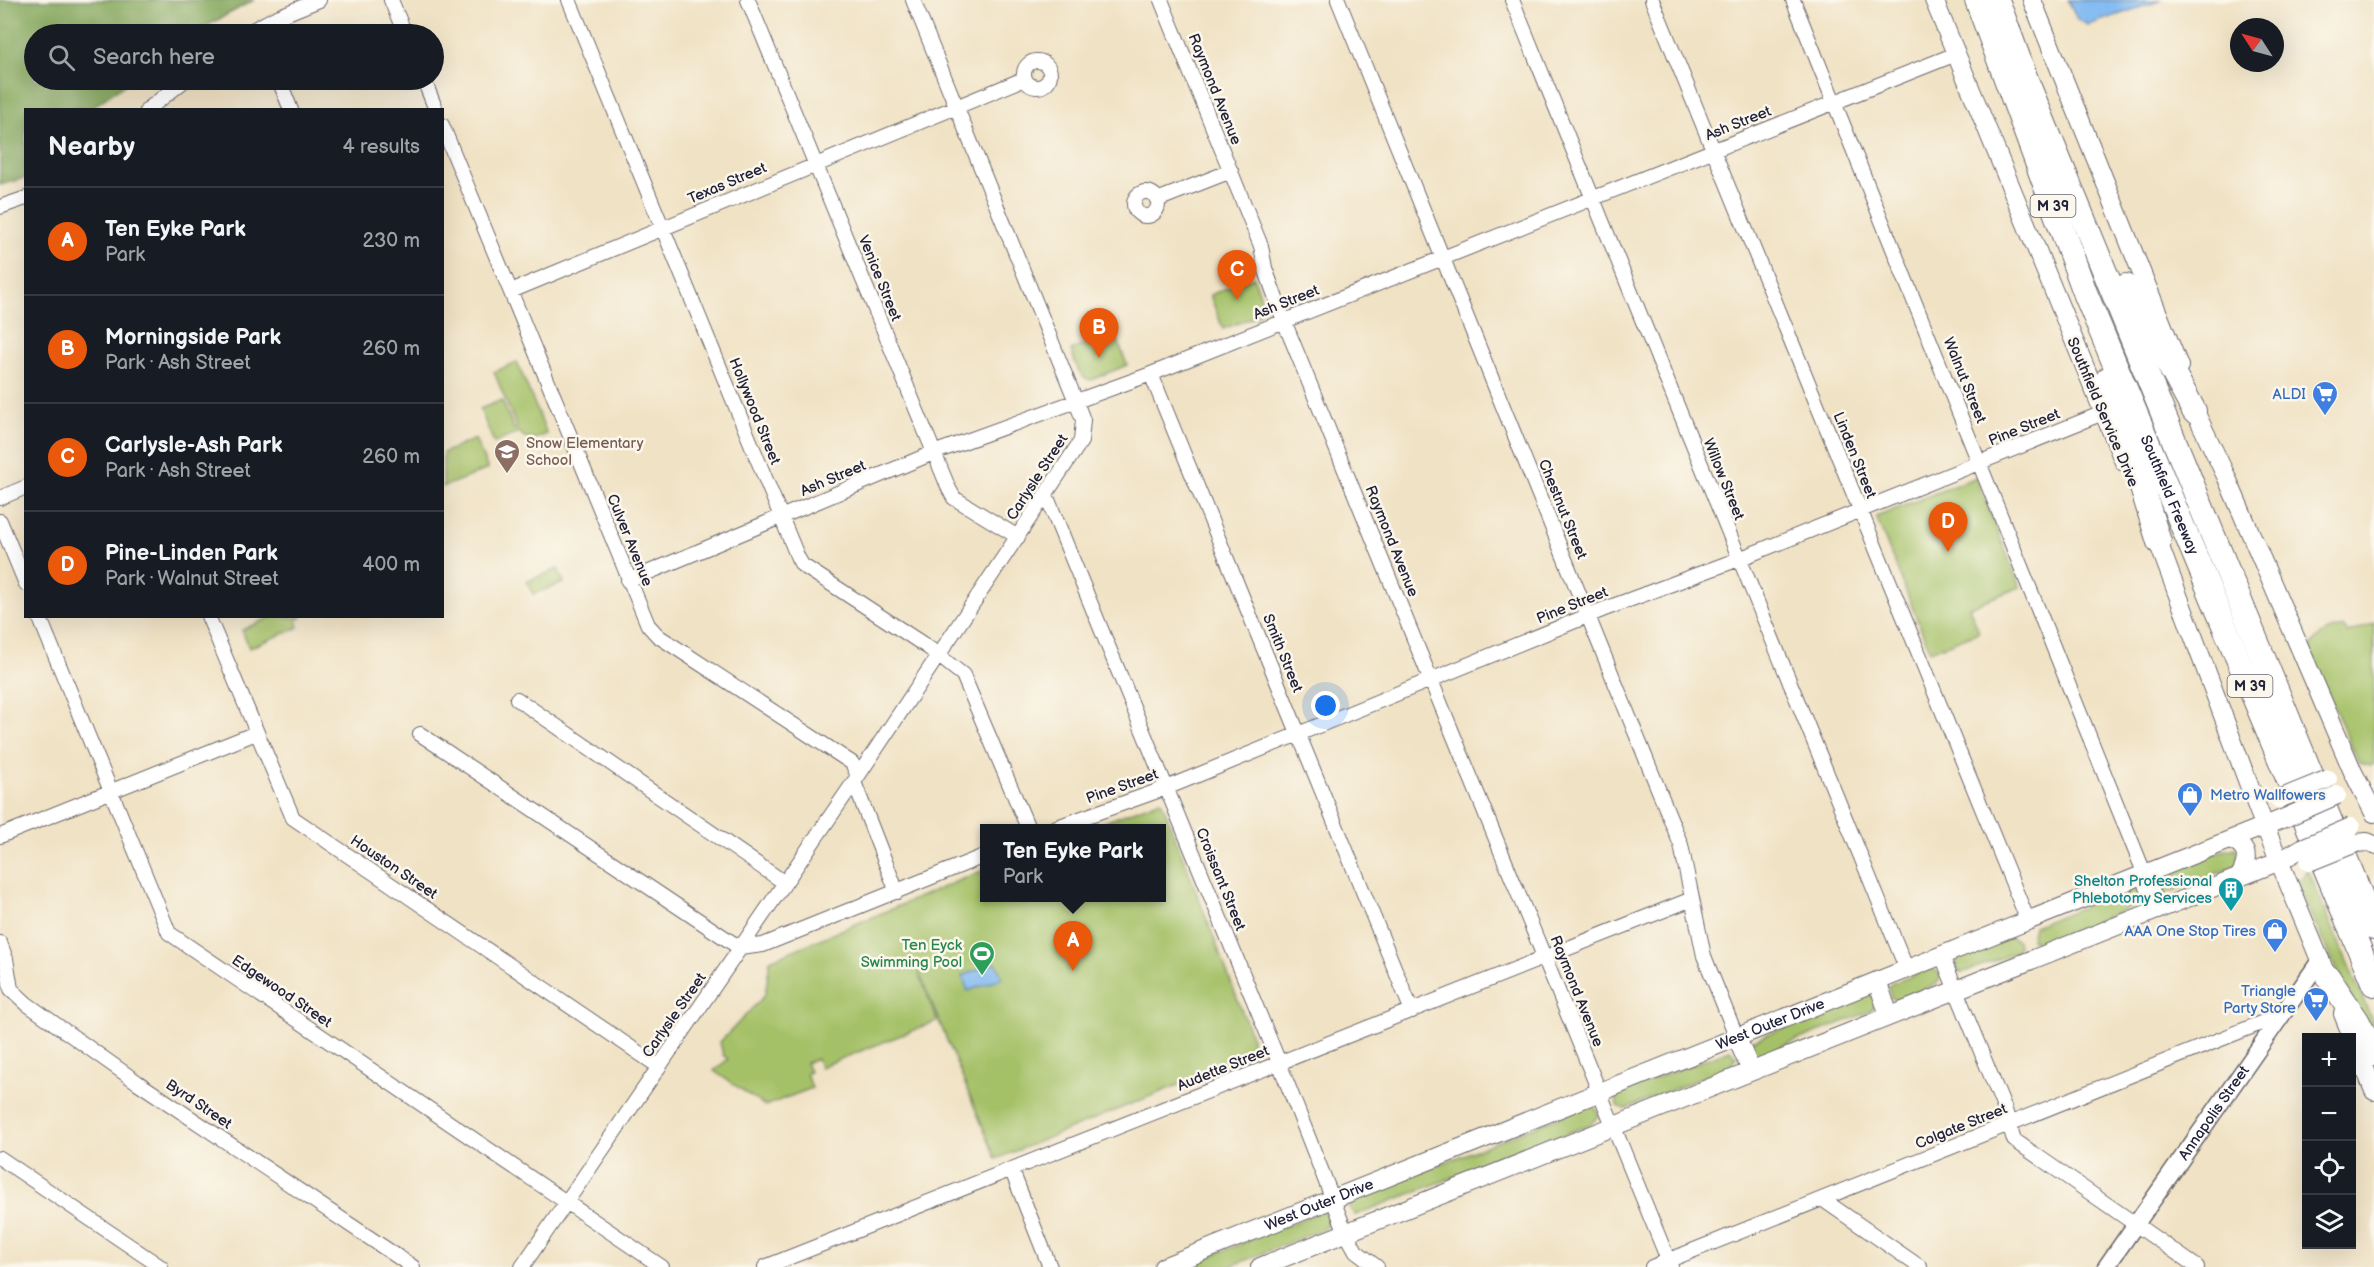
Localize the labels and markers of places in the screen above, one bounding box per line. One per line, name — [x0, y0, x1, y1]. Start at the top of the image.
pin: C — [1218, 250, 1256, 300]
pin: B — [1080, 308, 1118, 358]
supermarket icon: ALDI — [2310, 379, 2340, 417]
place label: ALDI — [2273, 385, 2306, 404]
place label: Snow Elementary School — [526, 434, 644, 470]
school or university icon: Snow Elementary School — [492, 437, 522, 475]
pin: D — [1928, 502, 1968, 552]
shop icon: Metro Wallfowers — [2175, 780, 2205, 818]
place label: Metro Wallfowers — [2210, 786, 2326, 805]
place label: Shelton Professional Phlebotomy Services — [2072, 872, 2213, 908]
building icon: Shelton Professional Phlebotomy Services — [2216, 875, 2246, 913]
shop icon: AAA One Stop Tires — [2260, 916, 2290, 954]
pin: A — [1054, 922, 1092, 971]
place label: AAA One Stop Tires — [2124, 922, 2257, 941]
place label: Ten Eyck Swimming Pool — [861, 936, 963, 972]
sports icon: Ten Eyck Swimming Pool — [967, 939, 997, 977]
place label: Triangle Party Store — [2223, 982, 2296, 1018]
supermarket icon: Triangle Party Store — [2301, 985, 2331, 1023]

